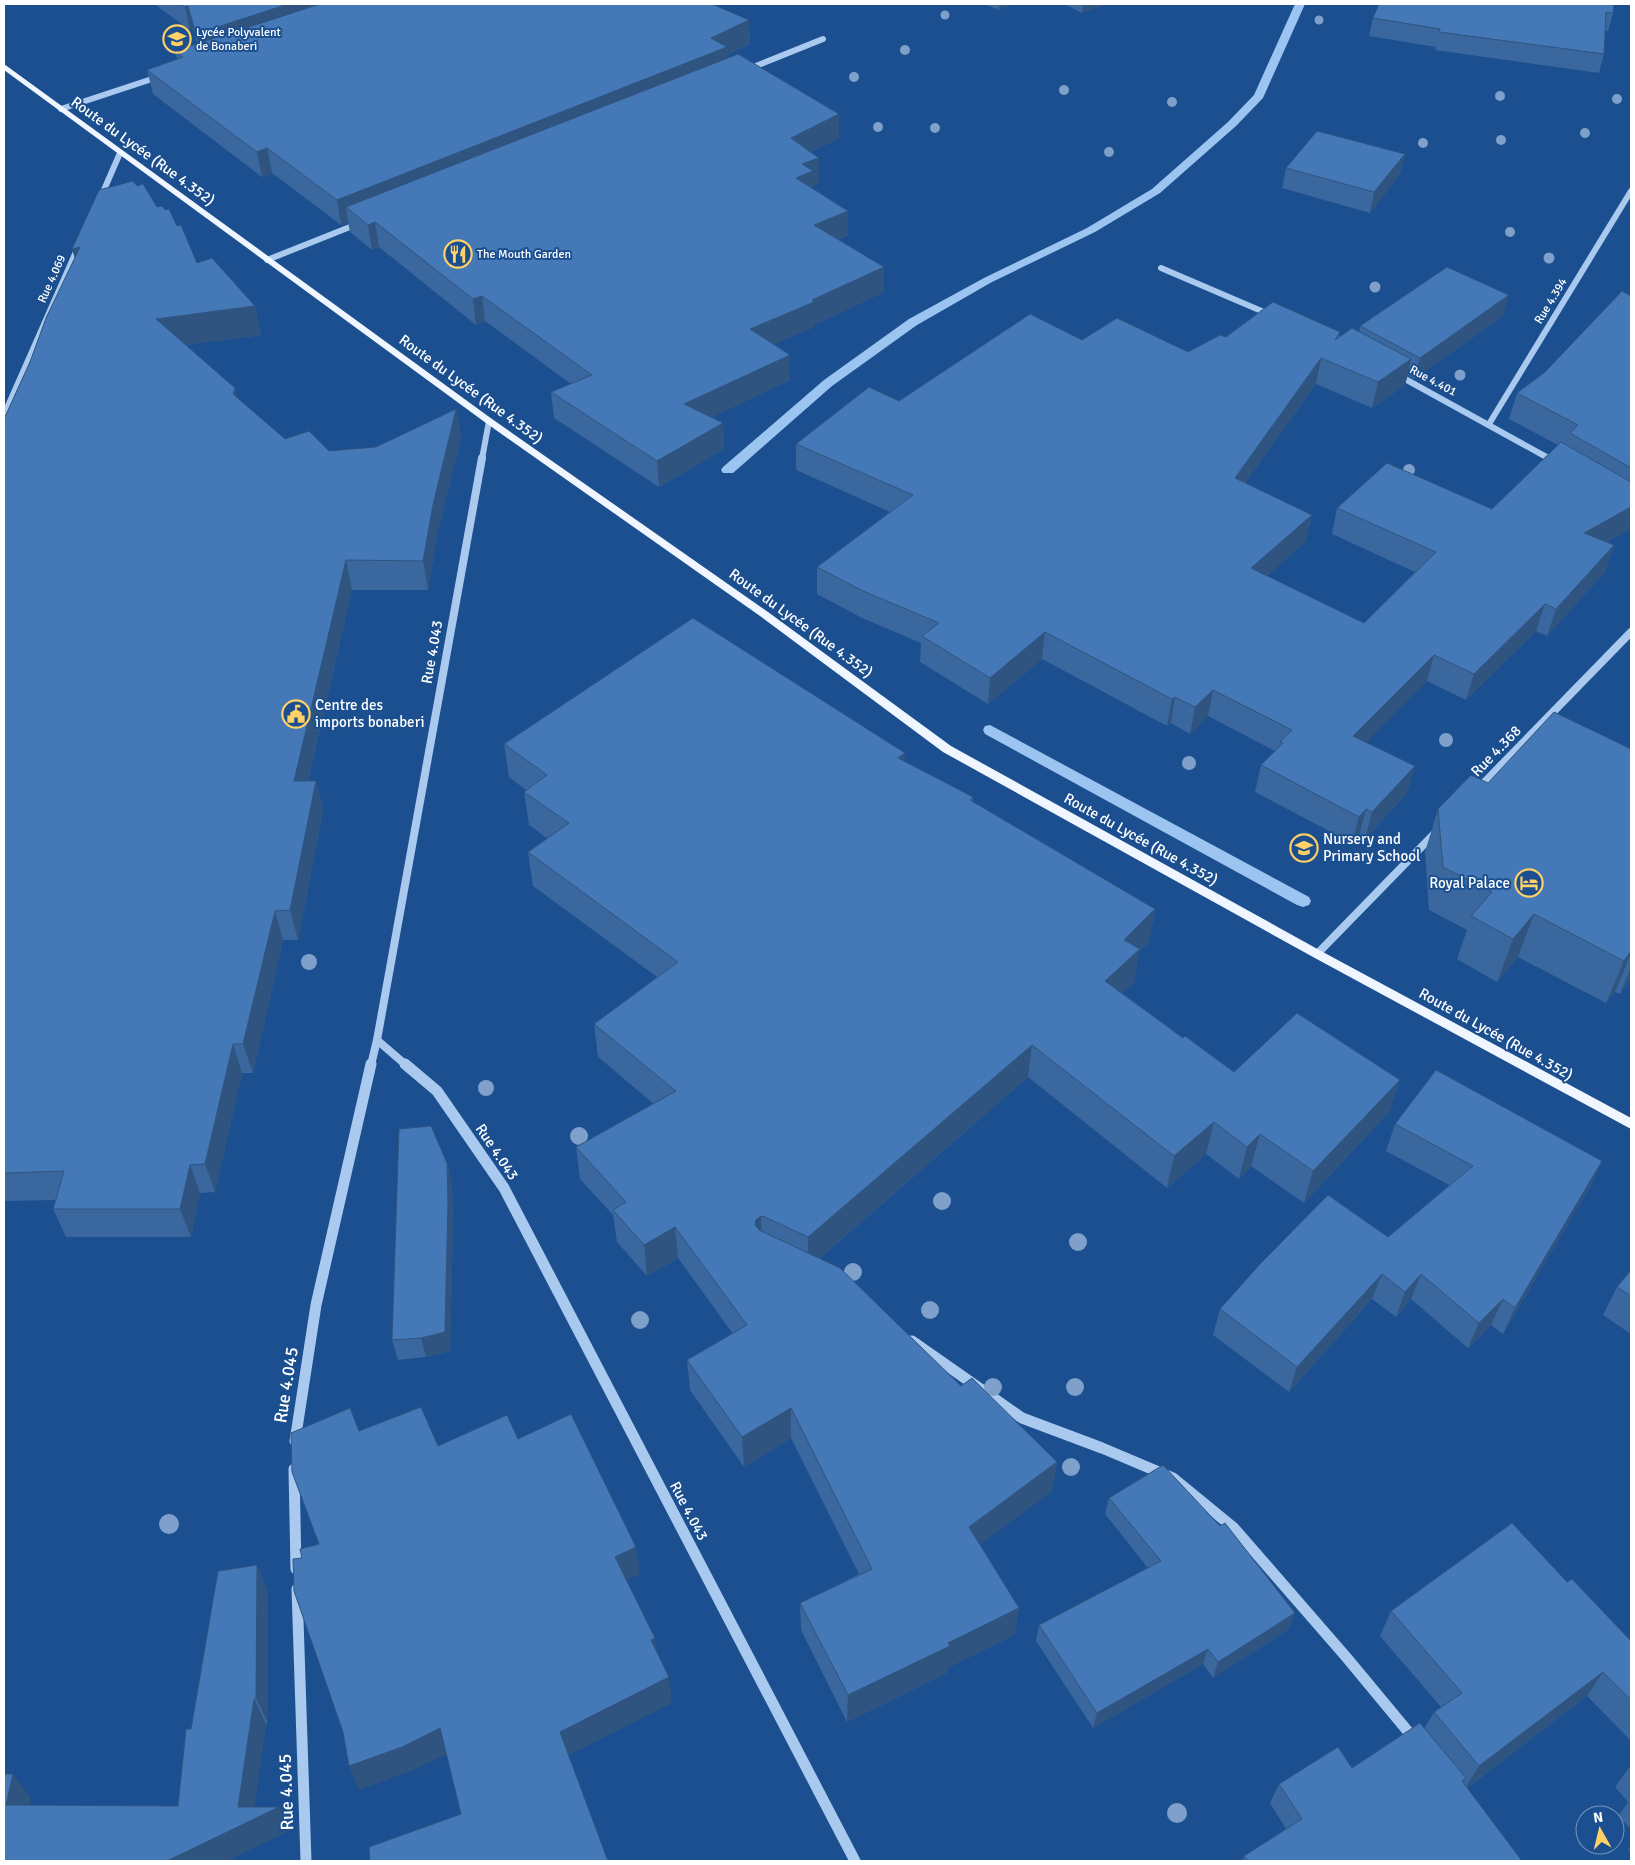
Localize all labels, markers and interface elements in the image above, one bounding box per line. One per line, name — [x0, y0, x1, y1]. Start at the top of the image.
school or university icon: Lycée Polyvalent de Bonaberi — [162, 24, 192, 54]
place label: Lycée Polyvalent de Bonaberi — [196, 25, 281, 54]
street label: Route du Lycée (Rue 4.352) — [68, 93, 218, 209]
restaurant icon: The Mouth Garden — [443, 239, 473, 269]
place label: The Mouth Garden — [477, 247, 571, 262]
street label: Rue 4.069 — [35, 253, 69, 305]
street label: Rue 4.394 — [1531, 275, 1571, 327]
street label: Route du Lycée (Rue 4.352) — [396, 331, 546, 447]
street label: Rue 4.401 — [1407, 362, 1459, 400]
street label: Route du Lycée (Rue 4.352) — [726, 565, 876, 681]
street label: Rue 4.043 — [418, 619, 446, 685]
place label: Centre des imports bonaberi — [315, 696, 424, 731]
public building icon: Centre des imports bonaberi — [281, 699, 311, 729]
street label: Rue 4.368 — [1467, 722, 1525, 780]
street label: Route du Lycée (Rue 4.352) — [1061, 789, 1221, 889]
place label: Nursery and Primary School — [1323, 830, 1420, 865]
school or university icon: Nursery and Primary School — [1289, 833, 1319, 863]
hotel icon: Royal Palace — [1514, 868, 1544, 898]
place label: Royal Palace — [1429, 874, 1510, 892]
street label: Route du Lycée (Rue 4.352) — [1416, 984, 1576, 1084]
street label: Rue 4.043 — [472, 1120, 522, 1184]
street label: Rue 4.045 — [269, 1345, 303, 1425]
street label: Rue 4.043 — [666, 1479, 712, 1543]
street label: Rue 4.045 — [274, 1753, 298, 1831]
north arrow — [1575, 1805, 1625, 1855]
text: N — [1592, 1809, 1604, 1827]

